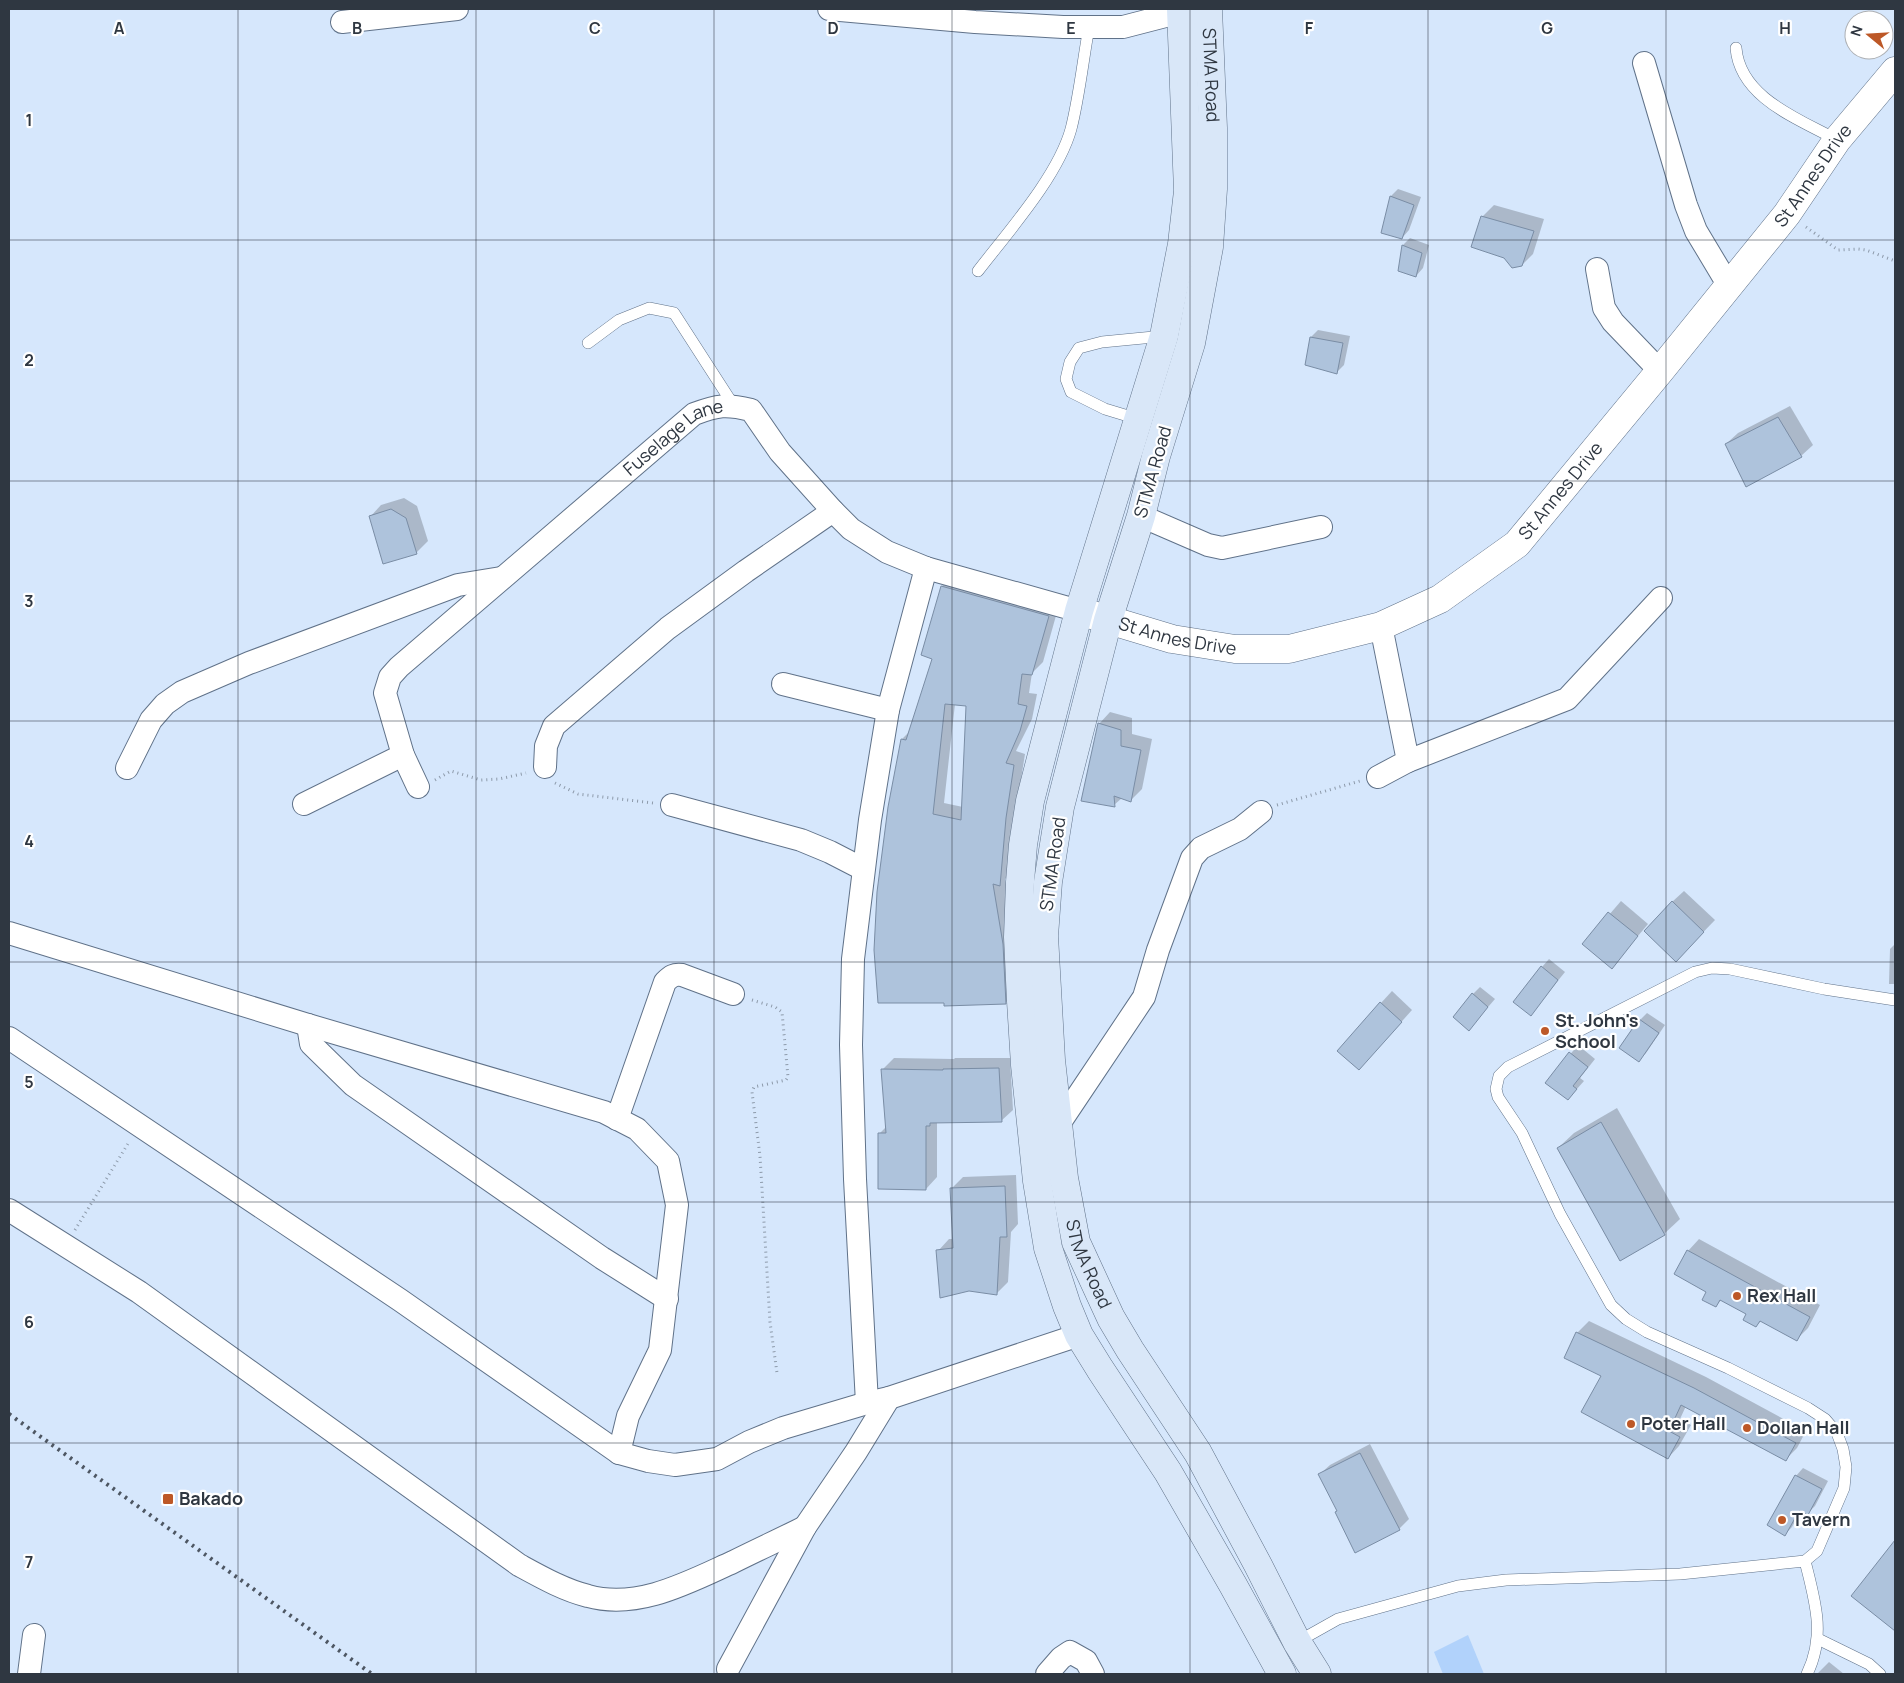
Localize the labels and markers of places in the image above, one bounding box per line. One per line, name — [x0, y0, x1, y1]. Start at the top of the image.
place label: St. John's School — [1555, 1008, 1639, 1053]
marker: St. John's School — [1539, 1025, 1551, 1037]
place label: Rex Hall — [1747, 1283, 1816, 1307]
marker: Rex Hall — [1731, 1290, 1743, 1302]
place label: Poter Hall — [1641, 1411, 1726, 1435]
place label: Dollan Hall — [1757, 1415, 1850, 1439]
marker: Poter Hall — [1625, 1418, 1637, 1430]
marker: Dollan Hall — [1741, 1422, 1753, 1434]
place label: Bakado — [179, 1486, 243, 1510]
marker: Bakado — [161, 1492, 175, 1506]
place label: Tavern — [1792, 1507, 1851, 1531]
marker: Tavern — [1776, 1514, 1788, 1526]

